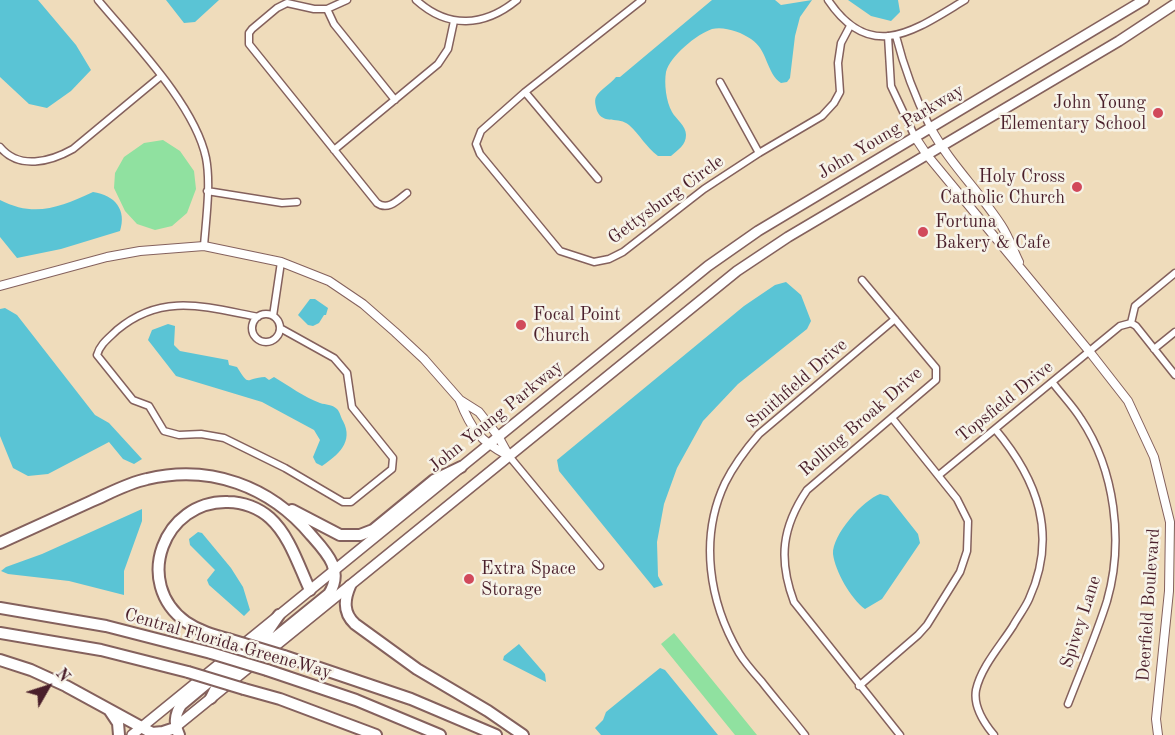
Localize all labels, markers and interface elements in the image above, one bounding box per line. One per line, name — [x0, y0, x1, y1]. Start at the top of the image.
street label: John Young Parkway — [814, 80, 968, 184]
place label: John Young Elementary School — [999, 92, 1146, 134]
marker: John Young Elementary School — [1151, 106, 1165, 120]
street label: Gettysburg Circle — [604, 151, 728, 249]
place label: Holy Cross Catholic Church — [940, 166, 1065, 208]
marker: Holy Cross Catholic Church — [1070, 180, 1084, 194]
place label: Fortuna Bakery & Cafe — [935, 211, 1050, 254]
marker: Fortuna Bakery & Cafe — [916, 225, 930, 239]
place label: Focal Point Church — [533, 304, 621, 346]
marker: Focal Point Church — [514, 318, 528, 332]
street label: Smithfield Drive — [742, 334, 852, 434]
street label: John Young Parkway — [424, 356, 568, 478]
street label: Topsfield Drive — [952, 356, 1058, 448]
street label: Rolling Broak Drive — [795, 363, 927, 481]
street label: Deerfield Boulevard — [1133, 528, 1165, 682]
place label: Extra Space Storage — [481, 558, 576, 600]
marker: Extra Space Storage — [462, 572, 476, 586]
street label: Spivey Lane — [1056, 573, 1106, 671]
street label: Central Florida GreeneWay — [122, 604, 334, 684]
north arrow — [18, 657, 78, 717]
text: N — [52, 666, 72, 685]

